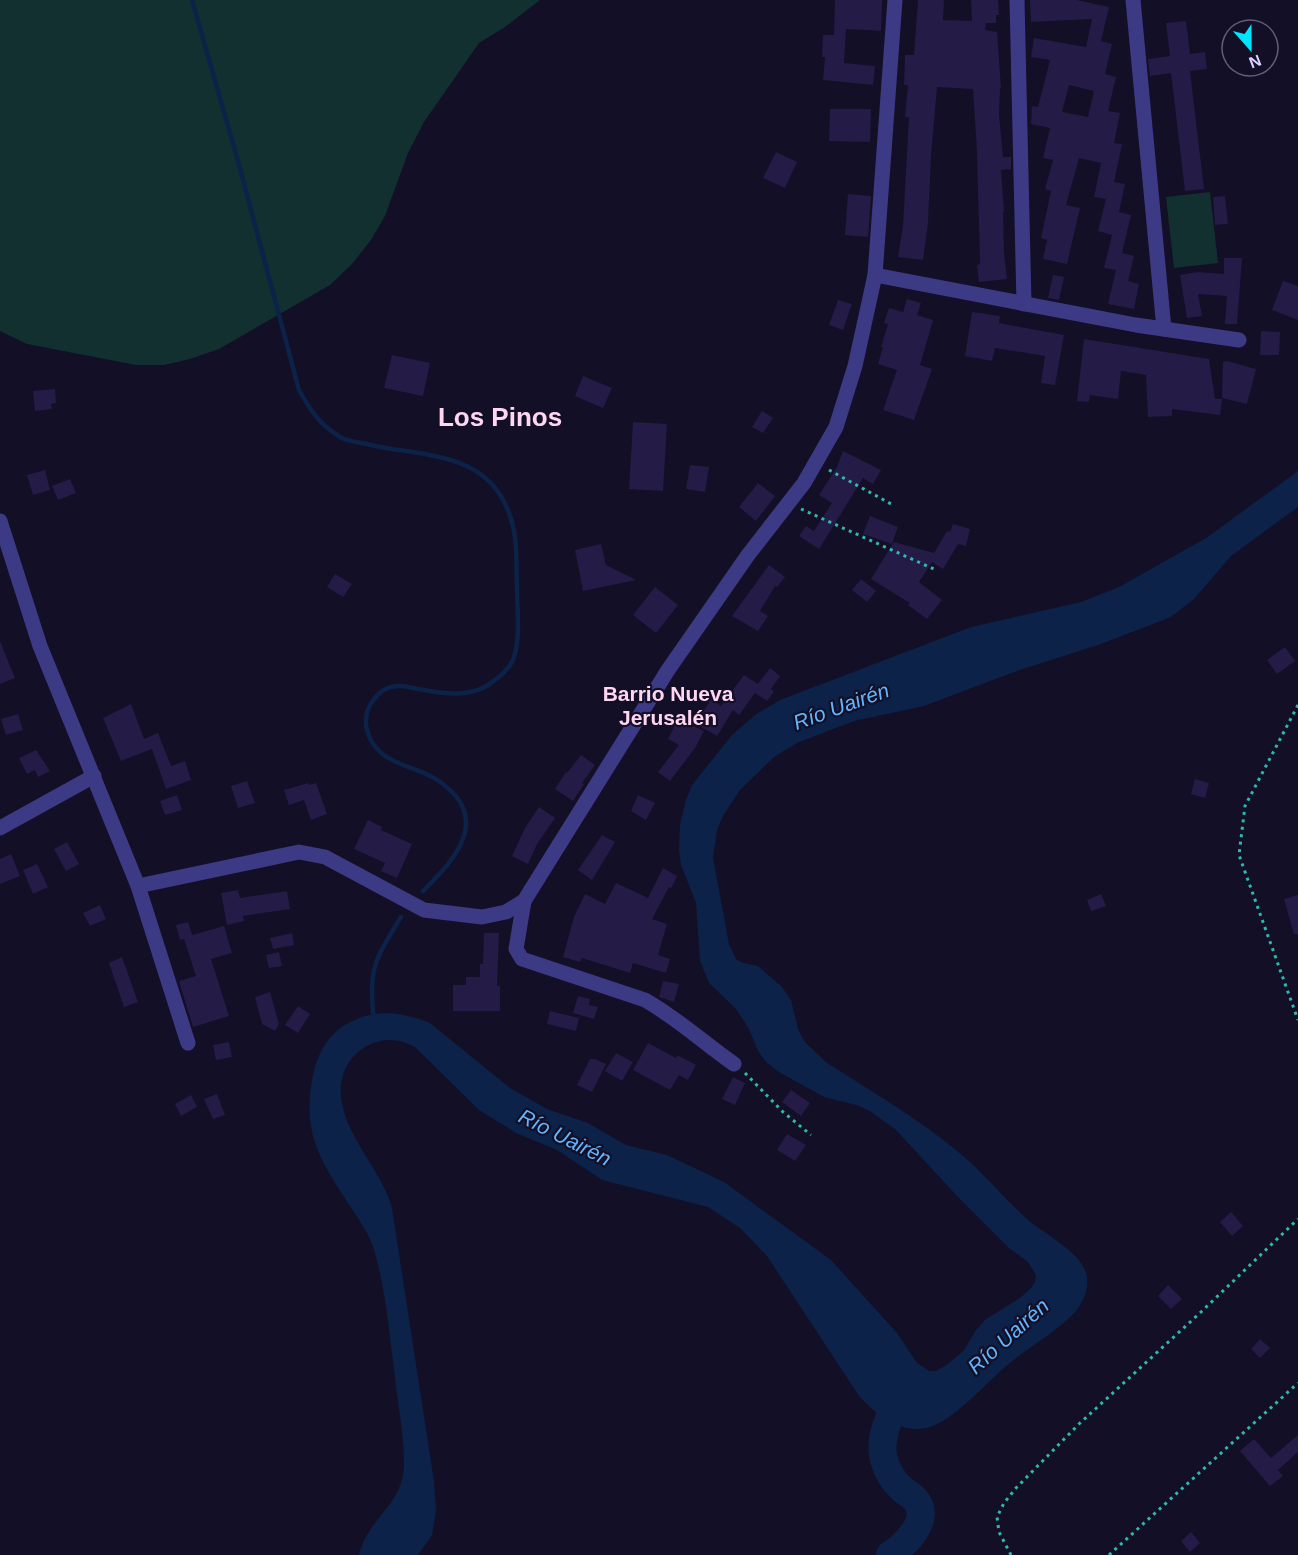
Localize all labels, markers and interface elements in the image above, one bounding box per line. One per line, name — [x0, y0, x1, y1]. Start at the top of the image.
north arrow — [1220, 18, 1280, 78]
text: N — [1247, 52, 1264, 72]
district label: Los Pinos — [438, 402, 562, 432]
water label: Río Uairén — [790, 678, 892, 734]
district label: Barrio Nueva Jerusalén — [603, 682, 734, 729]
water label: Río Uairén — [515, 1104, 615, 1170]
water label: Río Uairén — [963, 1294, 1053, 1378]

